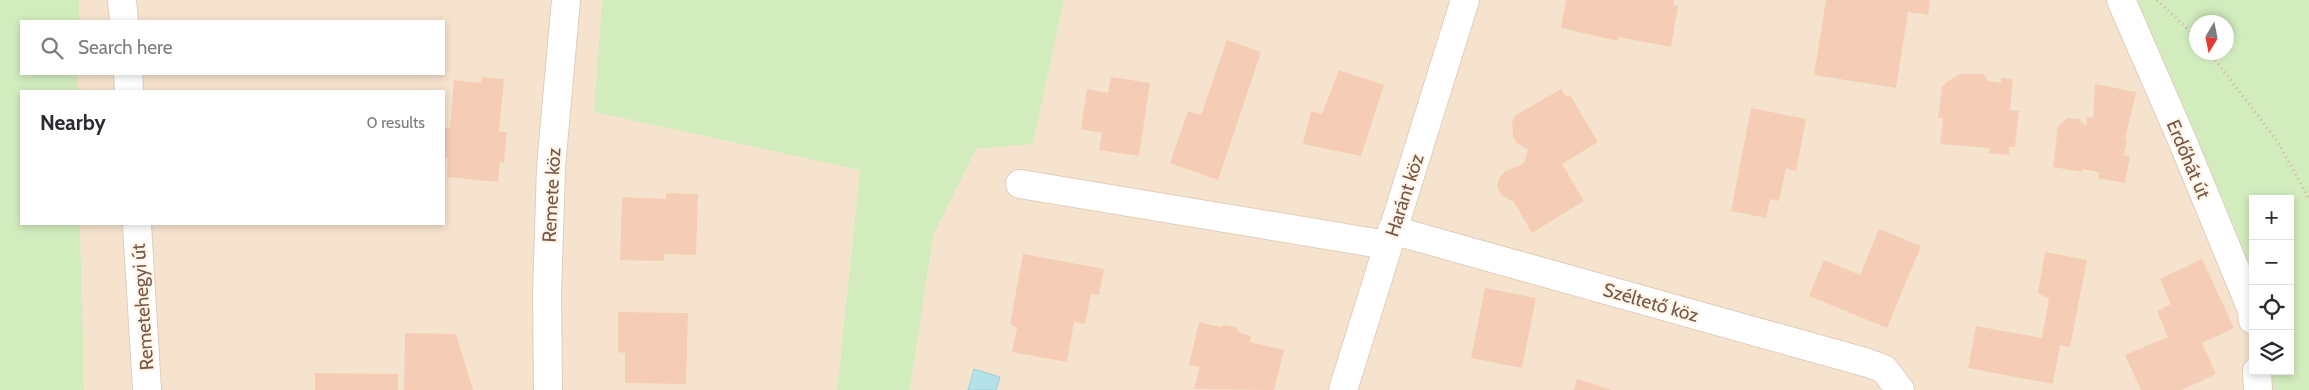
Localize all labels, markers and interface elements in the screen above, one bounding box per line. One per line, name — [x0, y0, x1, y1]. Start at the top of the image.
north arrow — [2189, 15, 2234, 60]
search box — [20, 20, 445, 75]
icon: search — [38, 34, 66, 62]
text: Search here — [78, 36, 172, 59]
text: Nearby — [40, 110, 106, 135]
text: 0 results — [366, 113, 425, 132]
street label: Erdőhát út — [2162, 116, 2216, 203]
street label: Remete köz — [538, 147, 565, 243]
street label: Haránt köz — [1380, 151, 1429, 240]
map controls — [2249, 195, 2294, 375]
button: + — [2249, 195, 2294, 240]
button: − — [2249, 240, 2294, 285]
street label: Remetehegyi út — [127, 242, 158, 371]
street label: Széltető köz — [1600, 278, 1701, 327]
button: locate — [2249, 285, 2294, 330]
button: layers — [2249, 330, 2294, 375]

